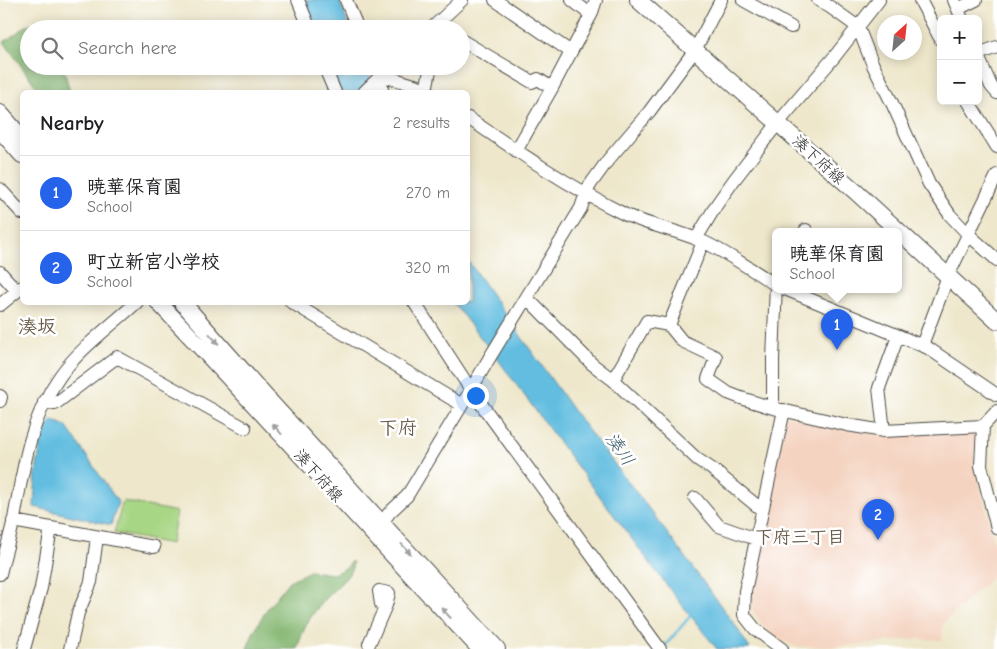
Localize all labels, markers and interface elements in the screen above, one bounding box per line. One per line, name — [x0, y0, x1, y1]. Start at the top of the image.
north arrow — [877, 15, 922, 60]
map controls — [937, 15, 982, 105]
button: + — [937, 15, 982, 60]
search box — [20, 20, 470, 75]
icon: search — [38, 34, 66, 62]
text: Search here — [78, 37, 177, 59]
button: − — [937, 60, 982, 105]
text: Nearby — [40, 111, 104, 135]
text: 2 results — [393, 114, 450, 132]
street label: 湊下府線 — [789, 132, 848, 188]
text: 暁華保育園 — [87, 176, 182, 198]
text: 1 — [53, 184, 59, 202]
text: 270 m — [406, 184, 450, 202]
text: School — [87, 198, 133, 216]
popup — [772, 228, 902, 293]
text: 暁華保育園 — [789, 243, 885, 265]
text: 町立新宮小学校 — [87, 251, 220, 273]
text: 2 — [52, 259, 60, 277]
text: 320 m — [405, 259, 450, 277]
text: School — [789, 265, 835, 283]
text: School — [87, 273, 133, 291]
pin: 1 — [821, 309, 853, 350]
district label: 湊坂 — [18, 316, 56, 338]
one-way arrow — [208, 333, 219, 345]
your location — [463, 383, 489, 409]
district label: 下府 — [379, 417, 417, 439]
one-way arrow — [271, 424, 283, 436]
water label: 湊川 — [601, 429, 639, 470]
street label: 湊下府線 — [290, 446, 346, 505]
pin: 2 — [862, 499, 894, 540]
district label: 下府三丁目 — [755, 527, 845, 548]
one-way arrow — [400, 543, 412, 555]
one-way arrow — [441, 607, 452, 620]

